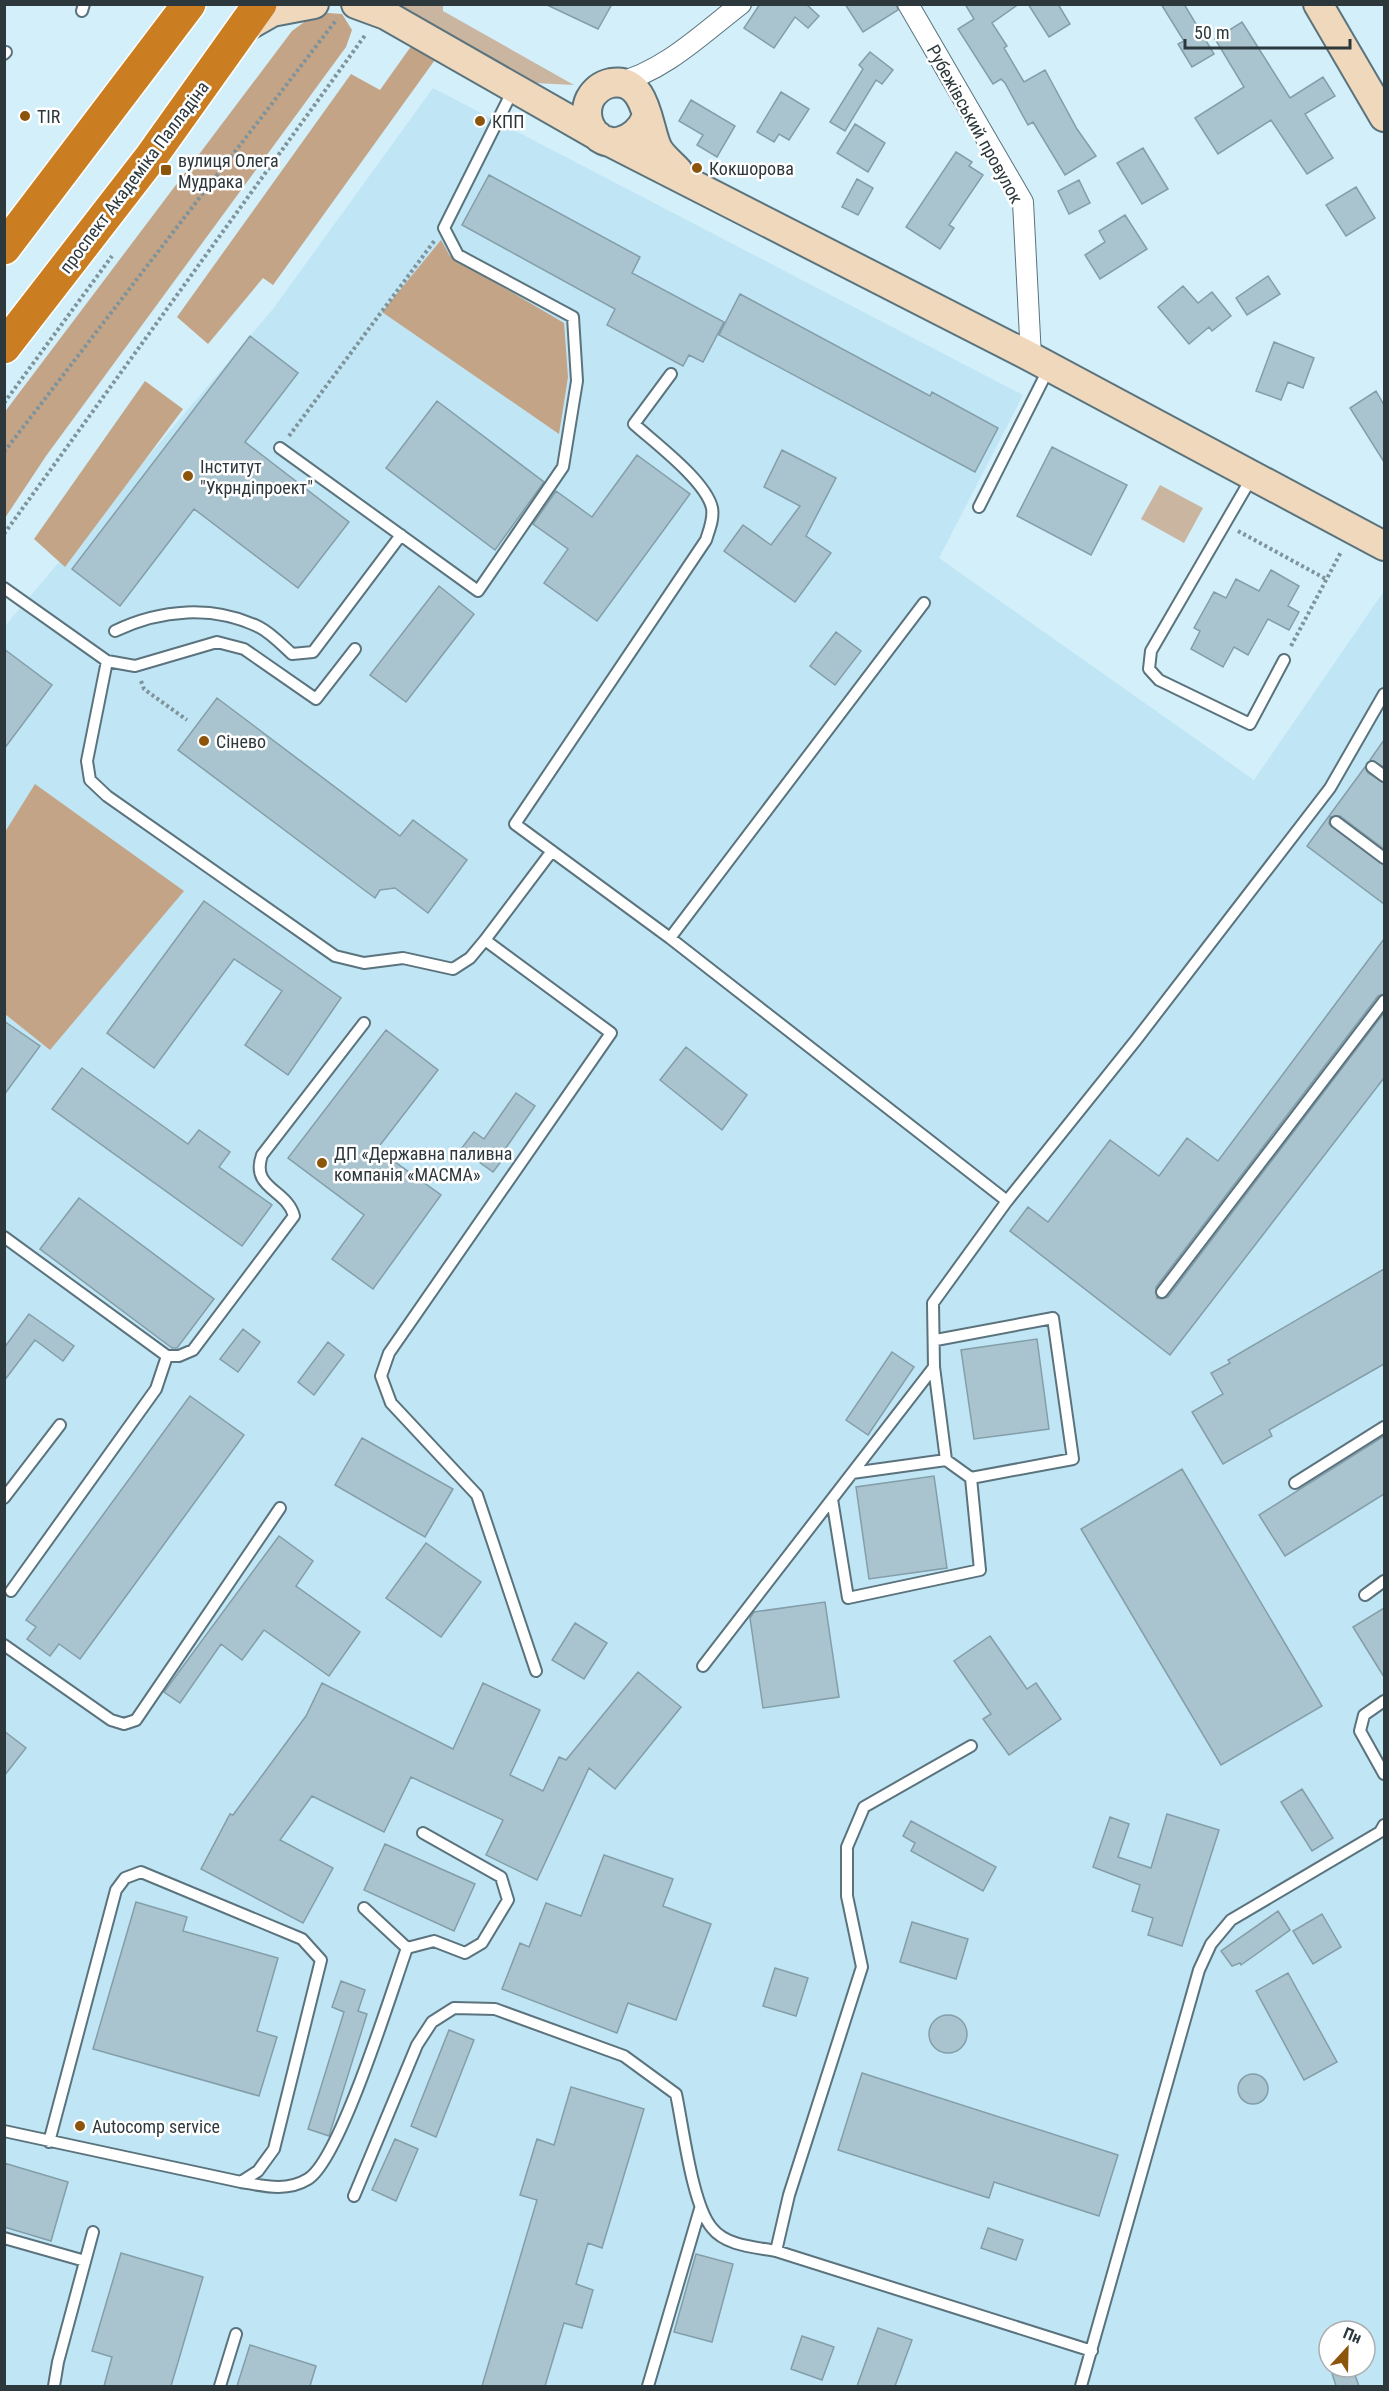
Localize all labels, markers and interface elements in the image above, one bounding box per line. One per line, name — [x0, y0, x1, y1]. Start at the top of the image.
scale bar — [1185, 12, 1350, 50]
text: 50 m — [1194, 22, 1229, 43]
street label: Рубежівський провулок — [923, 41, 1027, 207]
street label: проспект Академіка Палладіна — [55, 77, 213, 277]
place label: TIR — [37, 106, 61, 127]
marker: TIR — [18, 109, 32, 123]
place label: КПП — [492, 111, 524, 132]
marker: КПП — [473, 114, 487, 128]
place label: вулиця Олега Мудрака — [178, 150, 279, 192]
place label: Кокшорова — [709, 158, 794, 179]
marker: Кокшорова — [690, 161, 704, 175]
marker: вулиця Олега Мудрака — [159, 163, 173, 177]
place label: Інститут "Укрндіпроект" — [200, 456, 313, 498]
marker: Інститут "Укрндіпроект" — [181, 469, 195, 483]
place label: Сінево — [216, 731, 266, 752]
marker: Сінево — [197, 734, 211, 748]
place label: ДП «Державна паливна компанія «МАСМА» — [334, 1143, 512, 1185]
marker: ДП «Державна паливна компанія «МАСМА» — [315, 1156, 329, 1170]
place label: Autocomp service — [92, 2116, 220, 2137]
marker: Autocomp service — [73, 2119, 87, 2133]
north arrow — [1317, 2319, 1377, 2379]
text: Пн — [1341, 2323, 1364, 2348]

